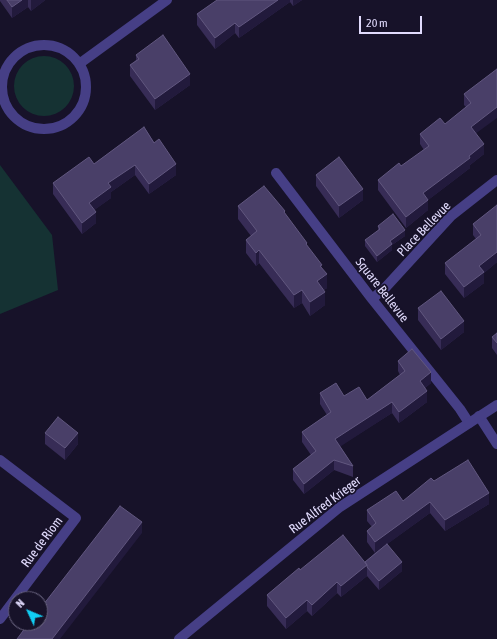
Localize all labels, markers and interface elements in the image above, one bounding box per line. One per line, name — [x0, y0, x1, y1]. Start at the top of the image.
scale bar — [361, 8, 424, 34]
text: 20 m — [366, 16, 388, 30]
street label: Place Bellevue — [394, 198, 454, 260]
street label: Square Bellevue — [352, 255, 412, 325]
street label: Rue Alfred Krieger — [286, 473, 364, 537]
street label: Rue de Riom — [18, 514, 66, 570]
north arrow — [8, 591, 48, 631]
text: N — [14, 597, 27, 610]

